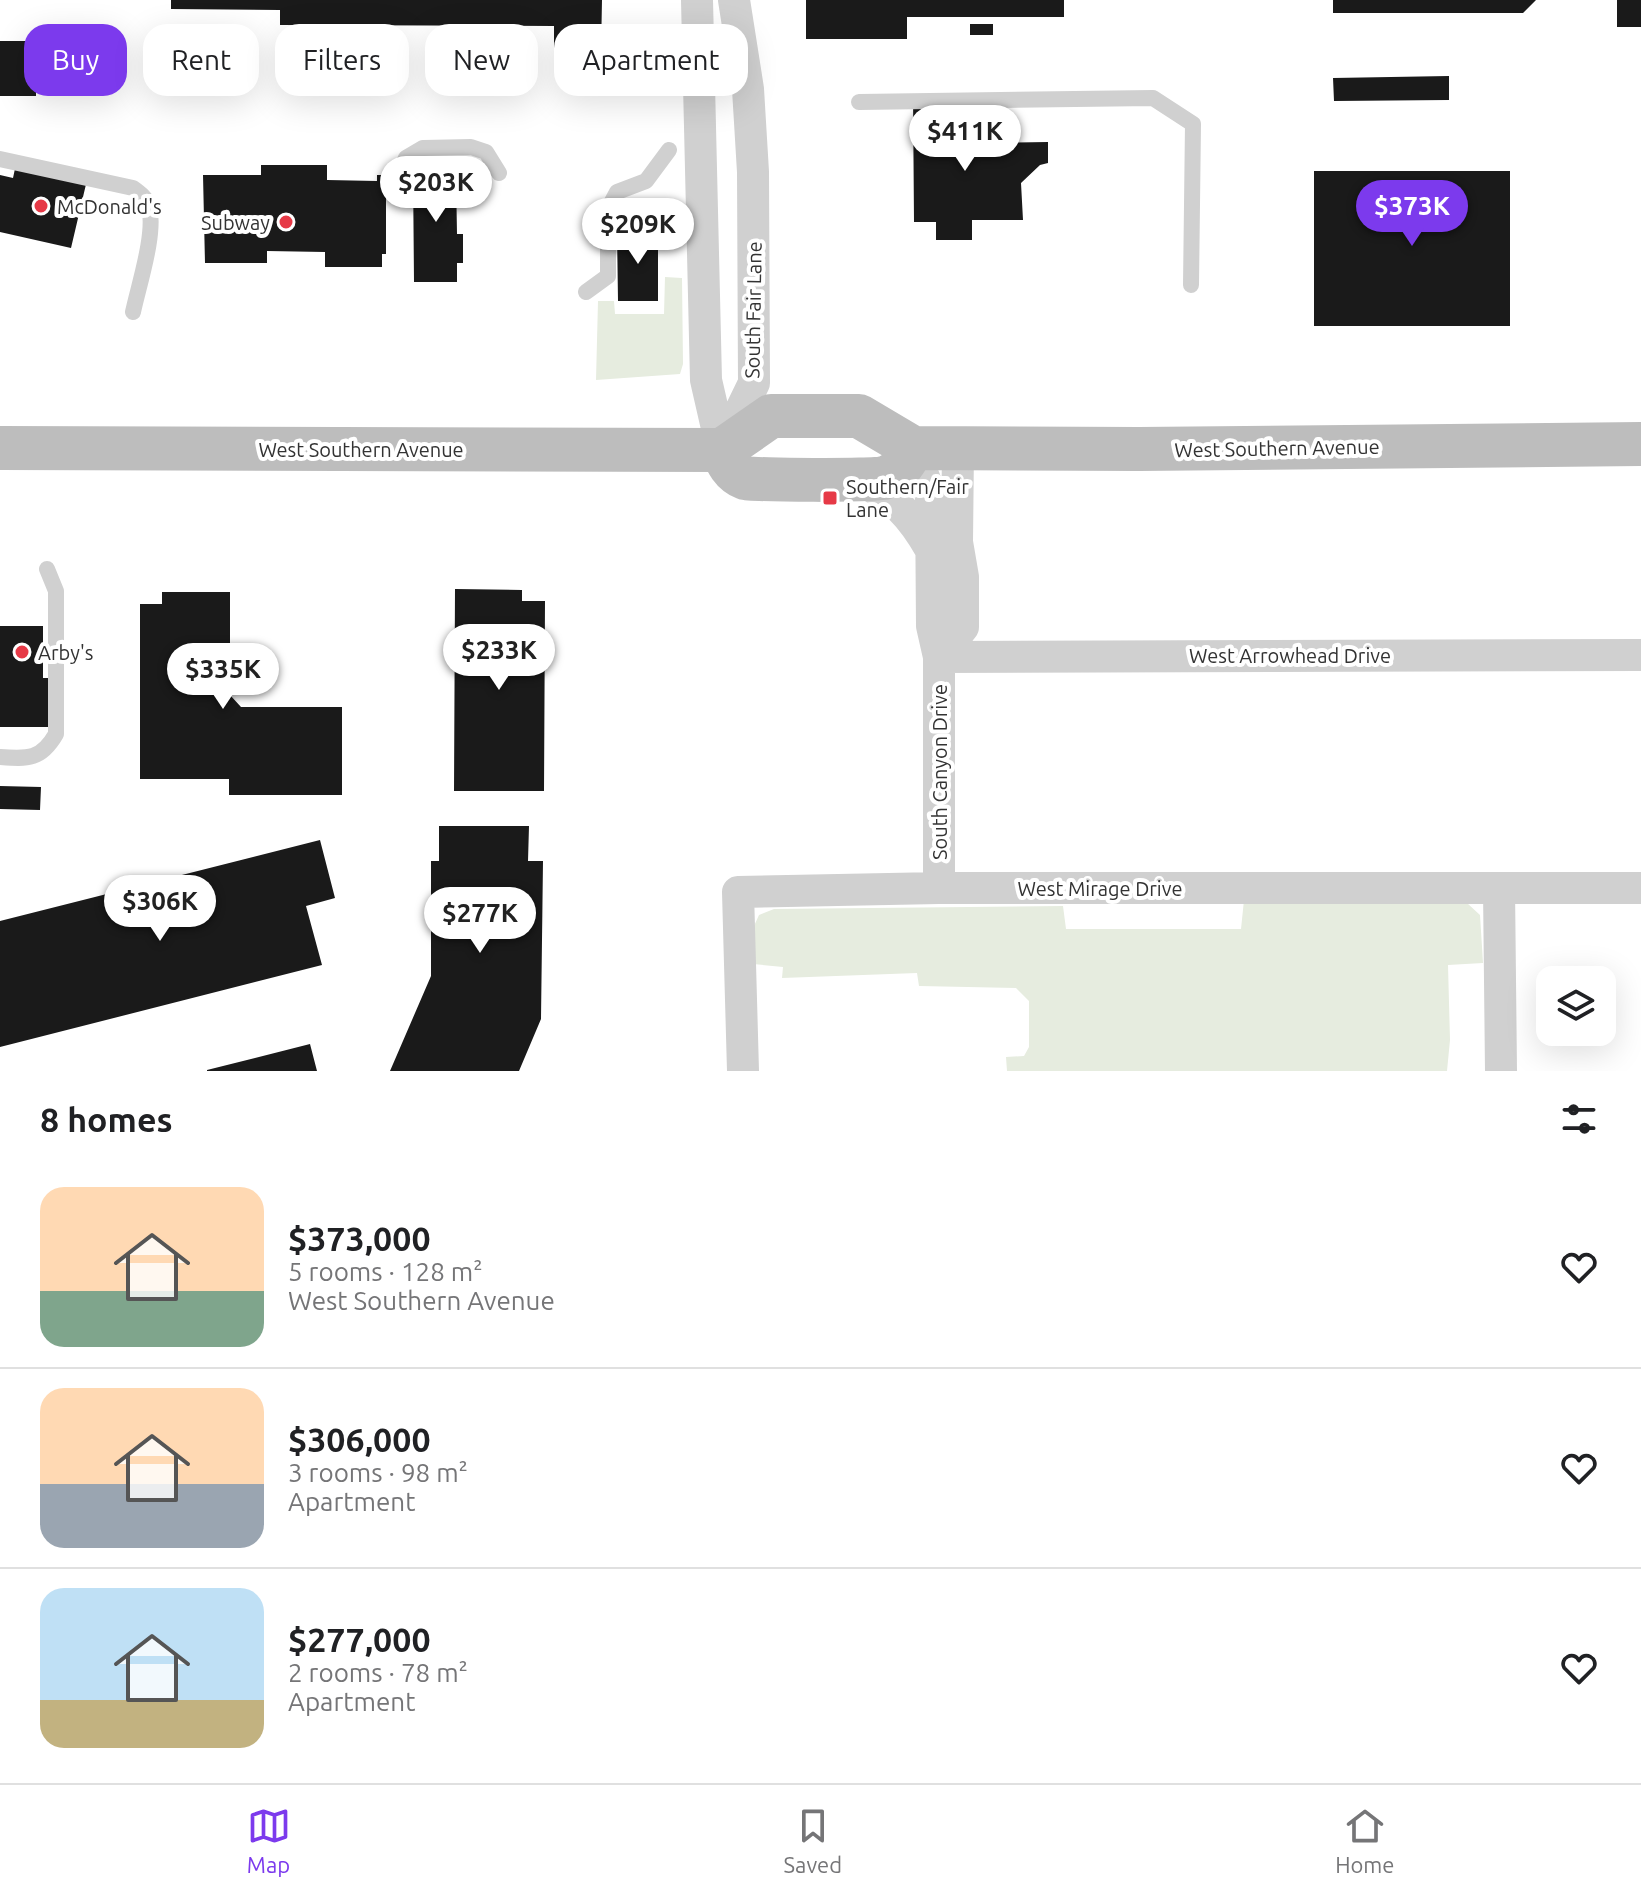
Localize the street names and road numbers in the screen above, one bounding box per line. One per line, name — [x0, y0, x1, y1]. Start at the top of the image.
street label: South Fair Lane — [740, 241, 766, 379]
street label: West Southern Avenue — [1174, 435, 1380, 461]
street label: West Southern Avenue — [258, 438, 464, 461]
street label: West Arrowhead Drive — [1189, 644, 1391, 667]
street label: South Canyon Drive — [928, 684, 951, 860]
street label: West Mirage Drive — [1018, 877, 1182, 900]

